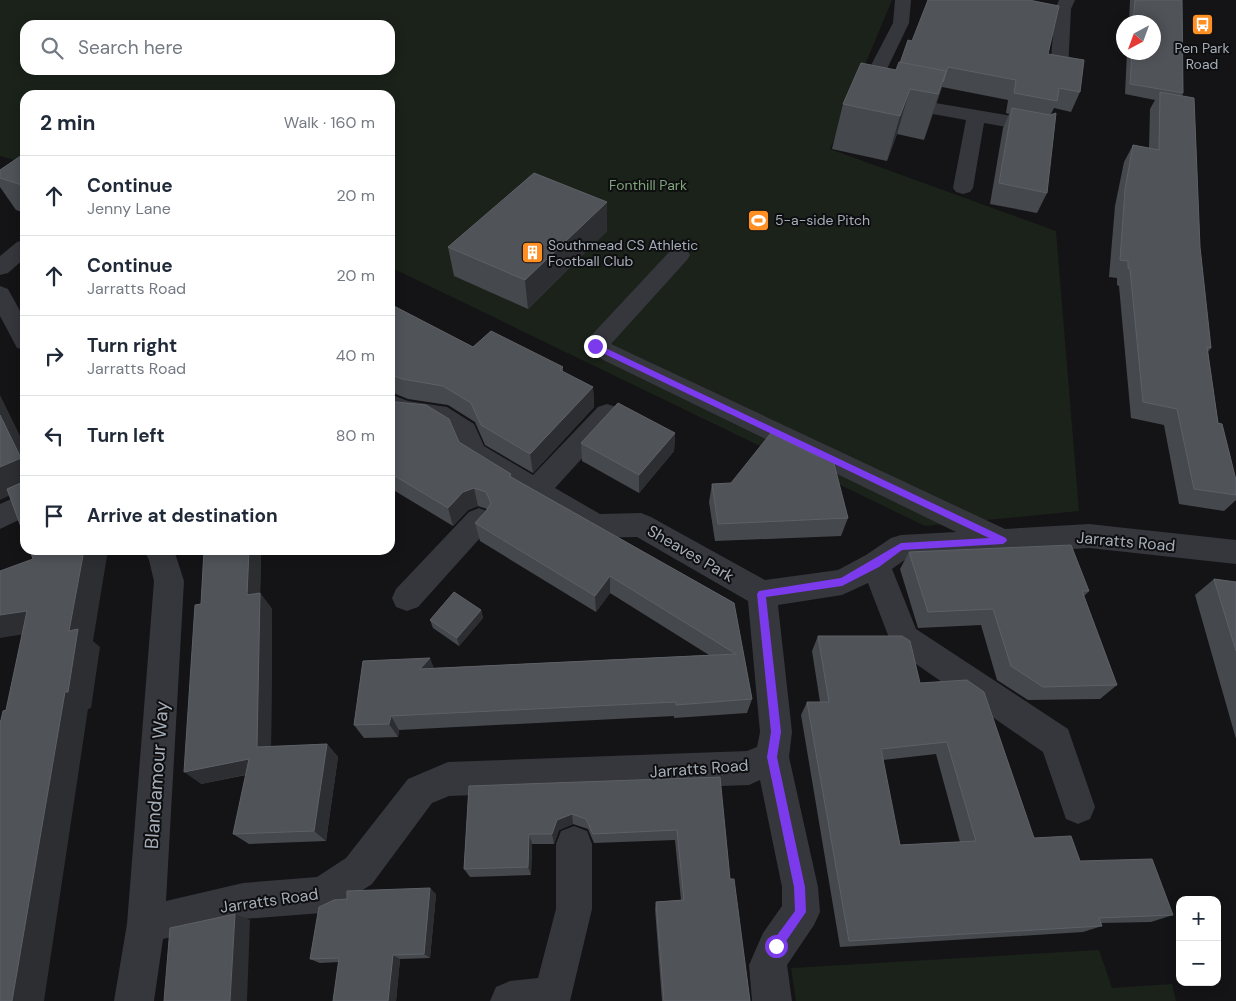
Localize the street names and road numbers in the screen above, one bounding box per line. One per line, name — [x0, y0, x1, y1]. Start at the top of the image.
street label: Sheaves Park — [644, 520, 738, 587]
street label: Jarratts Road — [1076, 527, 1176, 556]
street label: Blandamour Way — [139, 700, 174, 850]
street label: Jarratts Road — [649, 755, 749, 782]
street label: Jarratts Road — [219, 883, 320, 918]

